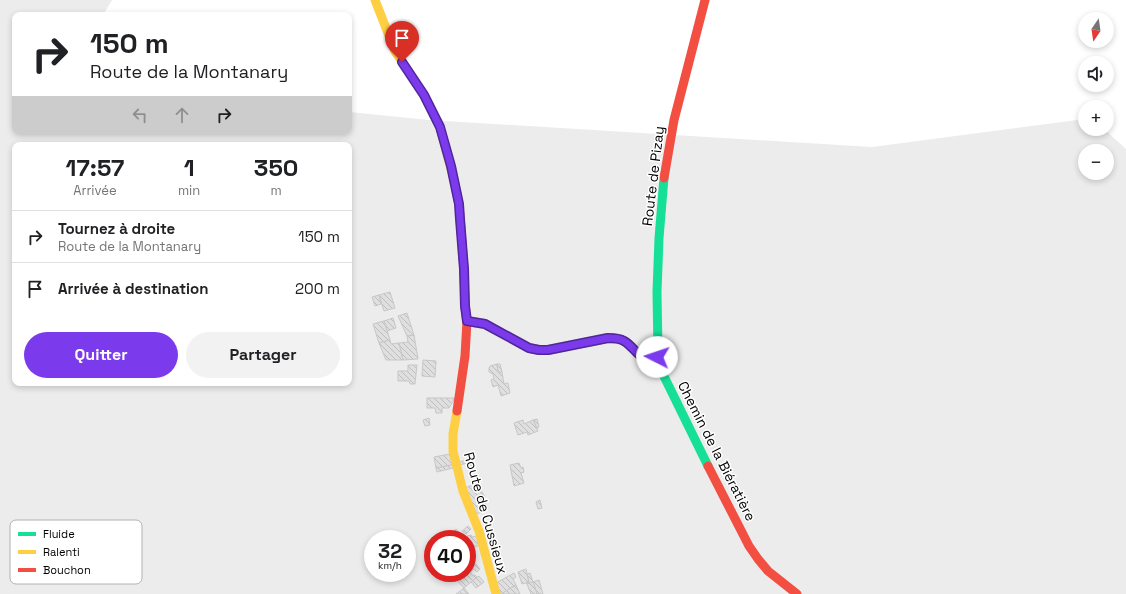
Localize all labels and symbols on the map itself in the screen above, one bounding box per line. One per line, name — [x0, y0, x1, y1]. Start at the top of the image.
north arrow — [1078, 12, 1114, 48]
pin — [385, 21, 419, 62]
street label: Route de Pizay — [638, 125, 668, 227]
position arrow — [636, 336, 678, 378]
street label: Chemin de la Biératière — [674, 378, 760, 524]
street label: Route de Cussieux — [460, 450, 512, 576]
legend — [10, 520, 142, 584]
text: Fluide — [43, 527, 75, 541]
speed limit sign: 40 — [424, 530, 476, 582]
text: Ralenti — [43, 545, 80, 559]
text: Bouchon — [43, 563, 91, 577]

